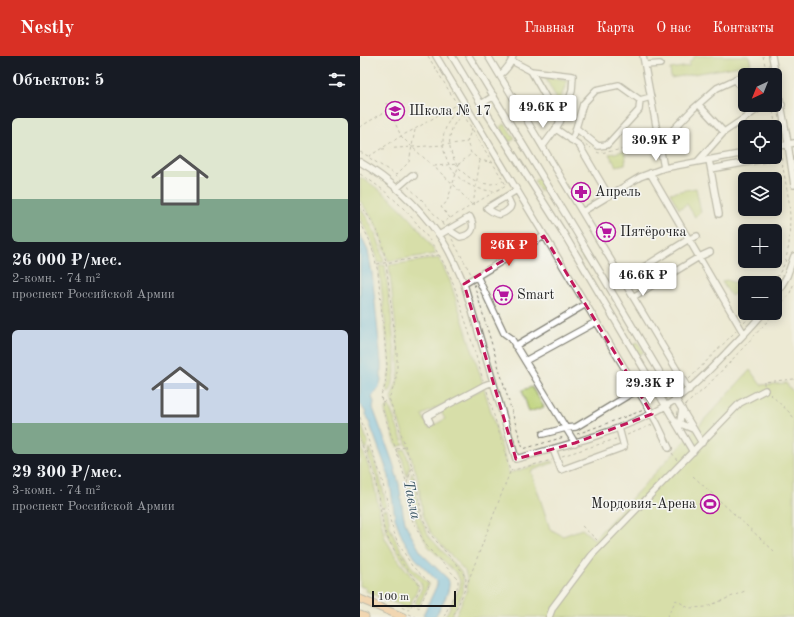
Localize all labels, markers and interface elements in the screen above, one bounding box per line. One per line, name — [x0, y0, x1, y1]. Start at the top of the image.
text: Nestly — [20, 19, 74, 38]
text: Главная — [524, 21, 574, 35]
text: Карта — [596, 21, 634, 35]
text: О нас — [656, 21, 691, 35]
text: Контакты — [713, 21, 774, 35]
north arrow — [738, 68, 782, 112]
map controls — [738, 68, 782, 320]
icon: filters — [326, 69, 348, 91]
text: Объектов: 5 — [12, 72, 104, 89]
pin: 49.6K ₽ — [506, 95, 580, 129]
school or university icon: Школа № 17 — [384, 100, 406, 122]
text: 49.6K ₽ — [518, 101, 568, 114]
place label: Школа № 17 — [409, 104, 491, 118]
button: locate — [738, 120, 782, 164]
pin: 30.9K ₽ — [619, 128, 693, 162]
text: 30.9K ₽ — [631, 134, 681, 147]
icon: home — [144, 144, 216, 216]
button: layers — [738, 172, 782, 216]
pharmacy icon: Апрель — [570, 181, 592, 203]
place label: Апрель — [595, 185, 641, 199]
supermarket icon: Пятёрочка — [595, 221, 617, 243]
button: + — [738, 224, 782, 268]
place label: Пятёрочка — [620, 225, 687, 239]
pin: 26K ₽ — [481, 233, 537, 267]
text: 26K ₽ — [490, 239, 528, 252]
text: 26 000 ₽/мес. — [12, 252, 122, 269]
pin: 46.6K ₽ — [606, 263, 680, 297]
text: 46.6K ₽ — [618, 269, 668, 282]
text: 2-комн. · 74 m² — [12, 272, 100, 285]
button: − — [738, 276, 782, 320]
supermarket icon: Smart — [492, 284, 514, 306]
text: проспект Российской Армии — [12, 288, 175, 301]
place label: Smart — [517, 288, 554, 302]
icon: home — [144, 356, 216, 428]
pin: 29.3K ₽ — [613, 371, 687, 405]
text: 29.3K ₽ — [625, 377, 675, 390]
text: 29 300 ₽/мес. — [12, 464, 122, 481]
water label: Тавла — [400, 479, 422, 521]
text: 3-комн. · 74 m² — [12, 484, 100, 497]
sports icon: Мордовия-Арена — [699, 493, 721, 515]
place label: Мордовия-Арена — [591, 497, 696, 511]
text: проспект Российской Армии — [12, 500, 175, 513]
scale bar — [372, 589, 456, 608]
text: 100 m — [378, 592, 409, 603]

